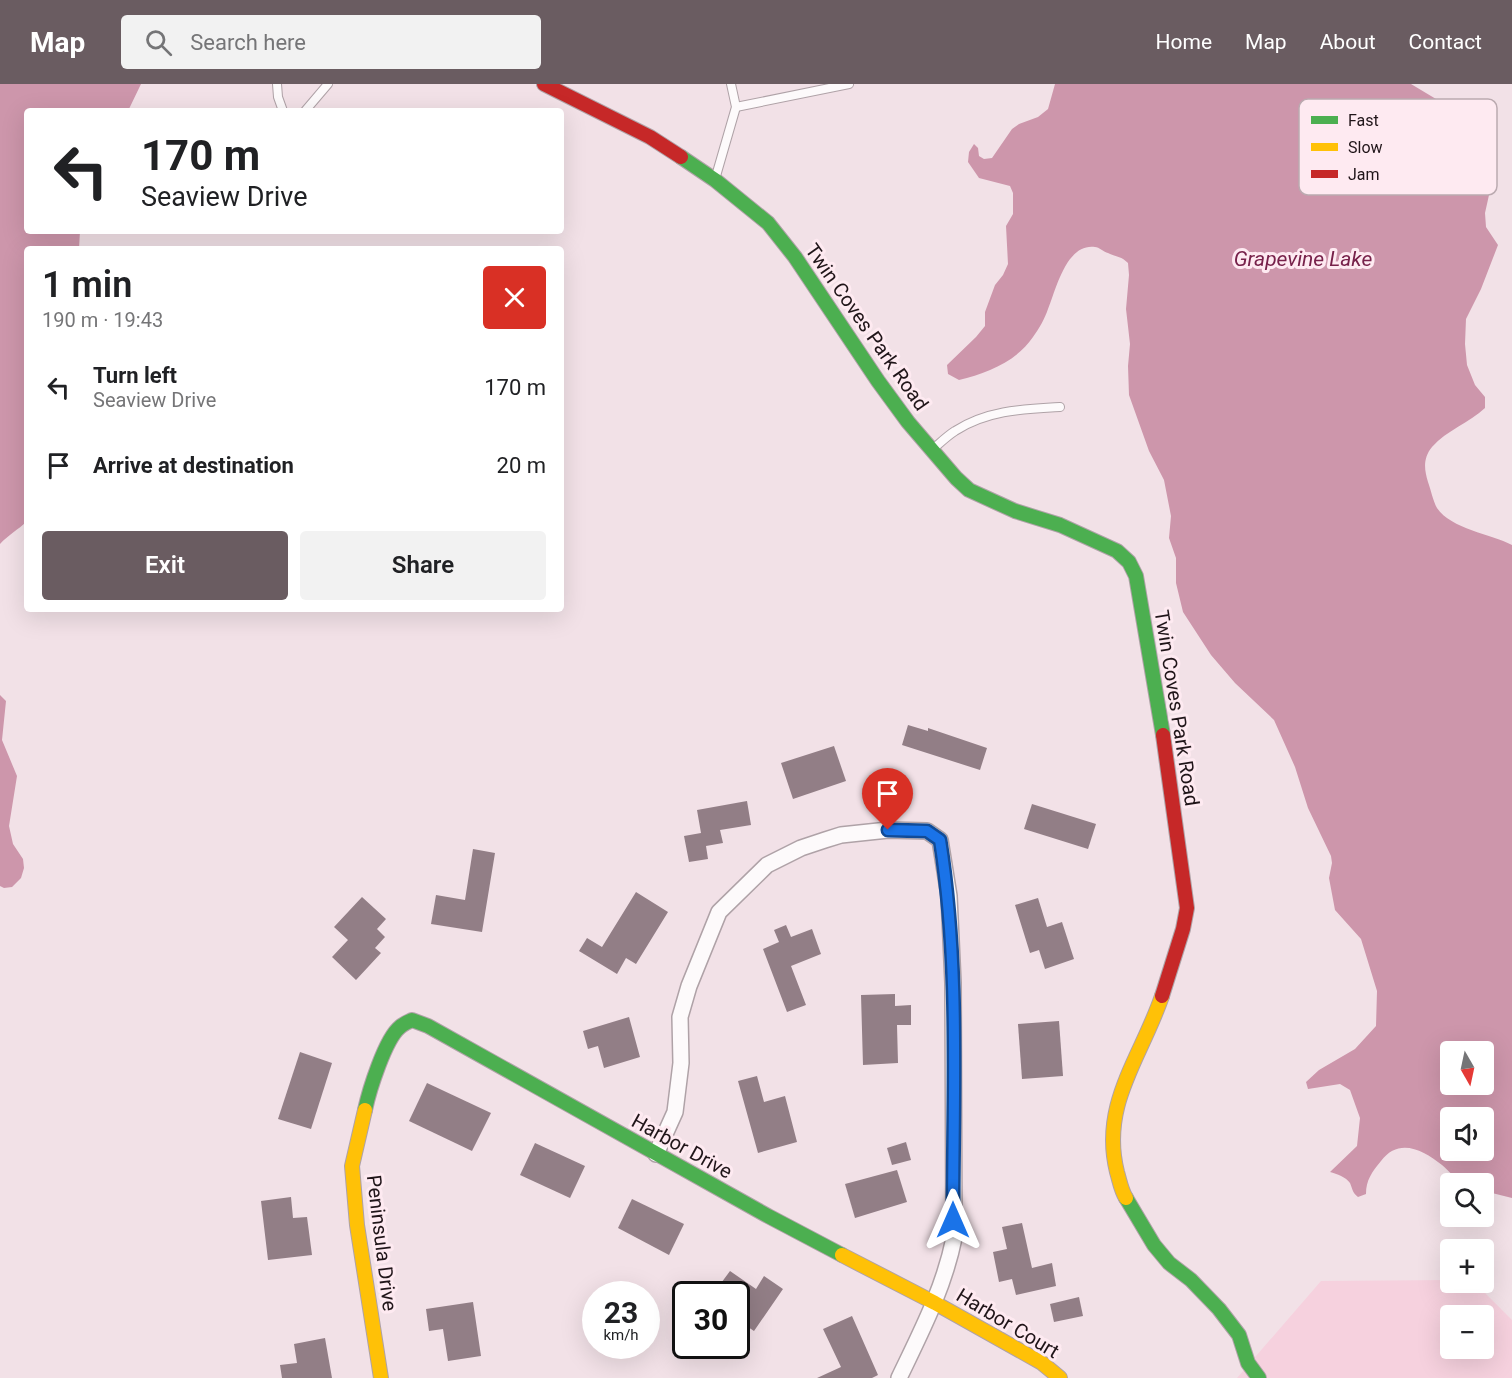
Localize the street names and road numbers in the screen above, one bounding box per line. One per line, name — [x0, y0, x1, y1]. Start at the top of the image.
street label: Twin Coves Park Road — [800, 239, 934, 415]
street label: Twin Coves Park Road — [1150, 608, 1204, 808]
street label: Harbor Drive — [628, 1109, 736, 1183]
street label: Peninsula Drive — [362, 1174, 402, 1312]
street label: Harbor Court — [952, 1283, 1064, 1363]

